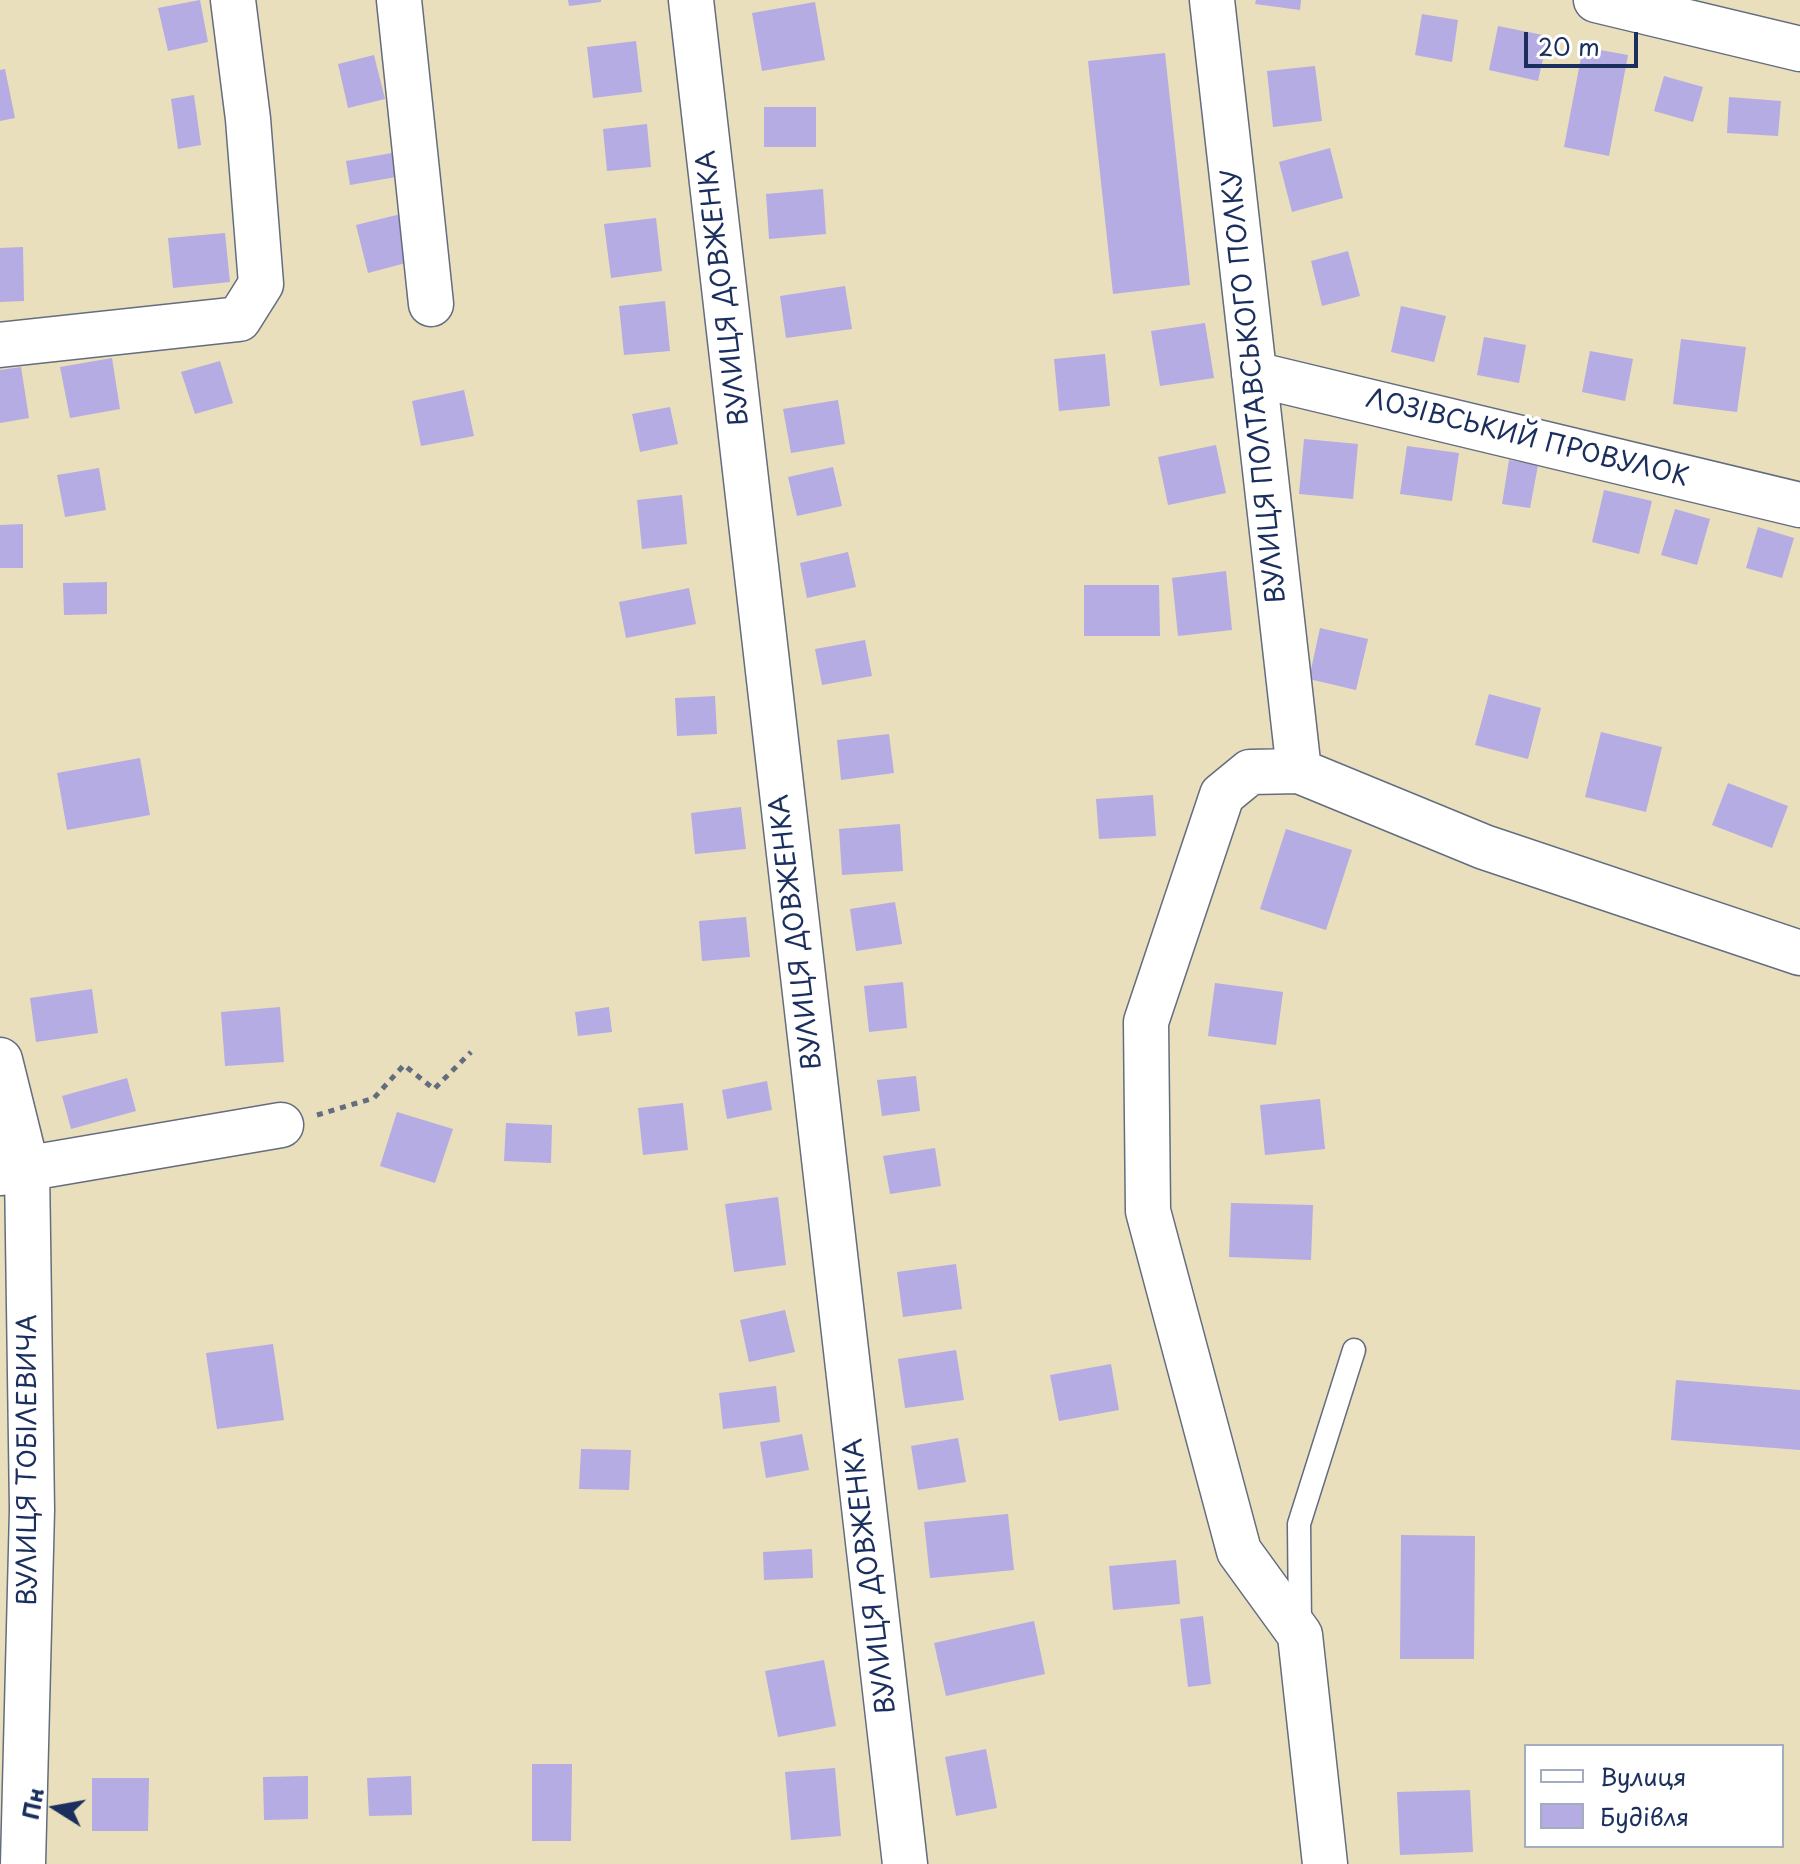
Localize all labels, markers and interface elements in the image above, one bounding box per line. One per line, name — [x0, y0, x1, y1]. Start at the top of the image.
scale bar — [1528, 16, 1642, 66]
text: 20 m — [1538, 28, 1600, 64]
street label: ВУЛИЦЯ ДОВЖЕНКА — [692, 148, 756, 428]
street label: ВУЛИЦЯ ПОЛТАВСЬКОГО ПОЛКУ — [1217, 167, 1293, 605]
street label: ЛОЗІВСЬКИЙ ПРОВУЛОК — [1363, 384, 1691, 494]
street label: ВУЛИЦЯ ДОВЖЕНКА — [765, 792, 829, 1072]
street label: ВУЛИЦЯ ТОБІЛЕВИЧА — [13, 1314, 45, 1606]
street label: ВУЛИЦЯ ДОВЖЕНКА — [839, 1436, 903, 1716]
legend — [1524, 1744, 1784, 1848]
text: Вулиця — [1600, 1758, 1686, 1794]
north arrow — [16, 1768, 96, 1848]
text: Пн — [13, 1785, 51, 1822]
text: Будівля — [1600, 1798, 1689, 1834]

